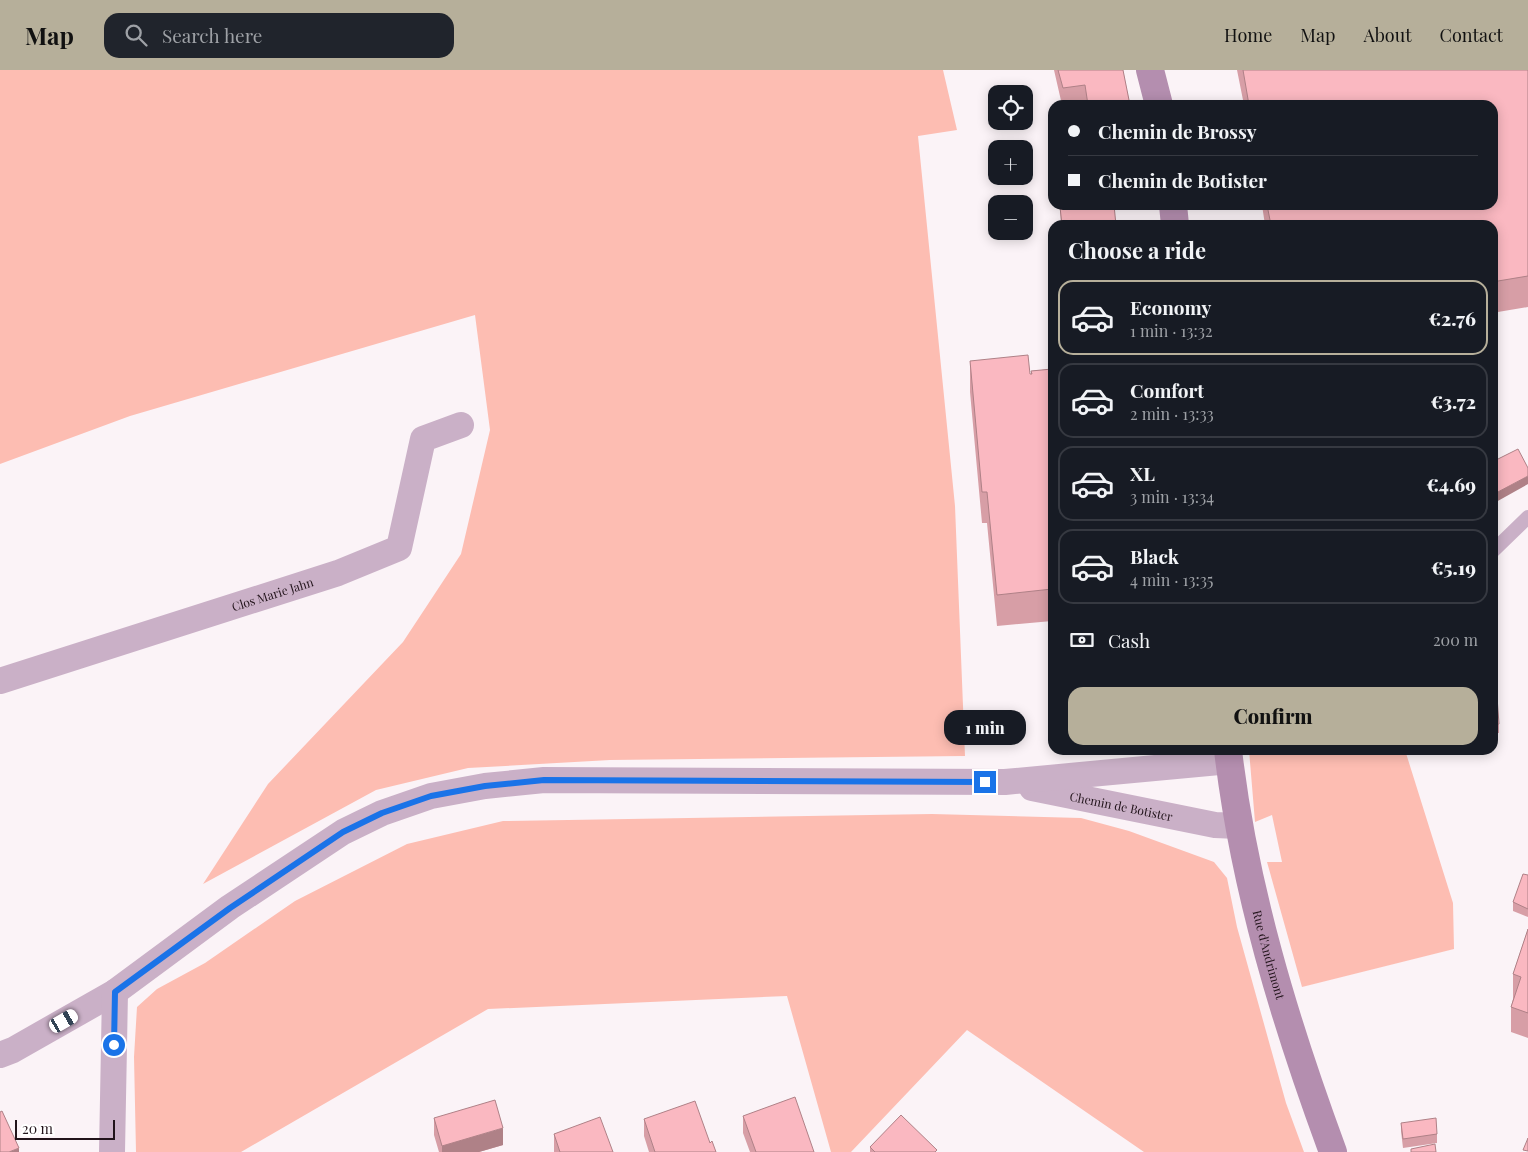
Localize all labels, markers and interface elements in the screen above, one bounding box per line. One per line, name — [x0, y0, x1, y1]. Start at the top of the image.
search box — [104, 13, 454, 58]
text: Map — [25, 19, 74, 51]
icon: search — [122, 21, 150, 49]
text: Search here — [162, 22, 262, 48]
text: Home — [1224, 23, 1272, 47]
text: Map — [1300, 23, 1335, 47]
text: About — [1363, 23, 1412, 47]
text: Contact — [1440, 23, 1503, 47]
map controls — [988, 85, 1033, 240]
button: locate — [988, 85, 1033, 130]
text: Chemin de Brossy — [1098, 118, 1257, 144]
button: + — [988, 140, 1033, 185]
text: Chemin de Botister — [1098, 167, 1267, 193]
button: − — [988, 195, 1033, 240]
text: Choose a ride — [1068, 235, 1206, 265]
text: Economy — [1130, 294, 1211, 320]
icon: car — [1070, 295, 1115, 340]
text: €2.76 — [1429, 305, 1476, 331]
text: 1 min · 13:32 — [1130, 320, 1213, 341]
text: Comfort — [1130, 377, 1204, 403]
icon: car — [1070, 378, 1115, 423]
text: €3.72 — [1430, 388, 1476, 414]
text: 2 min · 13:33 — [1130, 403, 1214, 424]
text: XL — [1130, 460, 1155, 486]
icon: car — [1070, 461, 1115, 506]
text: €4.69 — [1426, 471, 1476, 497]
text: 3 min · 13:34 — [1130, 486, 1214, 507]
text: Black — [1130, 543, 1179, 569]
icon: car — [1070, 544, 1115, 589]
text: €5.19 — [1431, 554, 1476, 580]
text: 4 min · 13:35 — [1130, 569, 1214, 590]
street label: Clos Marie Jahn — [230, 573, 315, 614]
icon: cash — [1068, 626, 1096, 654]
text: Cash — [1108, 627, 1150, 653]
text: 200 m — [1433, 629, 1478, 650]
button: Confirm — [1068, 687, 1478, 745]
callout: 1 min — [944, 710, 1026, 744]
text: 1 min — [965, 717, 1005, 738]
route end — [974, 771, 996, 793]
street label: Chemin de Botister — [1068, 788, 1175, 824]
street label: Rue d'Andrimont — [1249, 908, 1289, 1002]
car — [47, 1007, 80, 1035]
route start — [103, 1034, 125, 1056]
scale bar — [15, 1117, 115, 1140]
text: 20 m — [22, 1119, 53, 1138]

